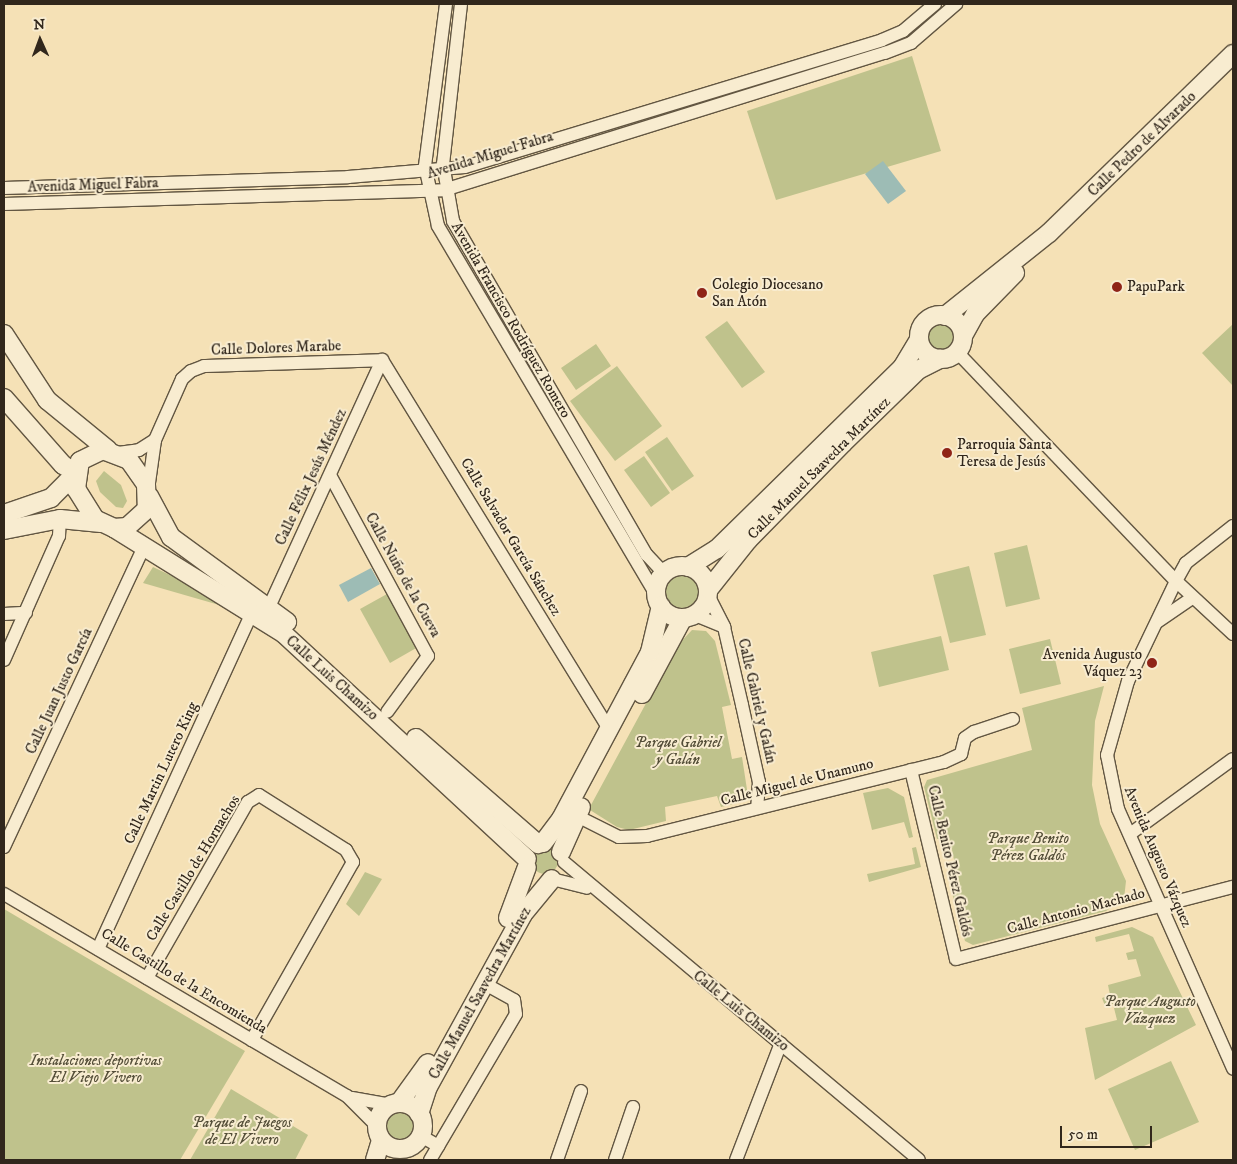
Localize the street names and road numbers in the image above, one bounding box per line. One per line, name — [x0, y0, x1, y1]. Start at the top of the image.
street label: Calle Pedro de Alvarado — [1084, 88, 1200, 200]
street label: Avenida Miguel Fabra — [425, 127, 555, 183]
street label: Avenida Miguel Fabra — [27, 174, 159, 196]
street label: Avenida Francisco Rodríguez Romero — [447, 219, 575, 421]
street label: Calle Dolores Marabe — [211, 337, 341, 359]
street label: Calle Manuel Saavedra Martínez — [744, 393, 894, 543]
street label: Calle Félix Jesús Méndez — [271, 406, 351, 548]
street label: Calle Salvador García Sánchez — [457, 455, 565, 619]
street label: Calle Nuño de la Cueva — [361, 510, 445, 640]
street label: Calle Juan Justo García — [22, 625, 96, 757]
street label: Calle Luis Chamizo — [282, 632, 382, 724]
street label: Calle Gabriel y Galán — [734, 637, 780, 765]
street label: Calle Martin Lutero King — [120, 699, 202, 847]
street label: Calle Miguel de Unamuno — [719, 754, 875, 810]
street label: Calle Benito Pérez Galdós — [924, 784, 976, 938]
street label: Avenida Augusto Vázquez — [1120, 784, 1196, 930]
street label: Calle Castillo de Hornachos — [142, 792, 244, 944]
street label: Calle Antonio Machado — [1005, 884, 1147, 938]
street label: Calle Manuel Saavedra Martínez — [425, 904, 535, 1082]
street label: Calle Castillo de la Encomienda — [98, 924, 270, 1038]
street label: Calle Luis Chamizo — [689, 967, 793, 1055]

